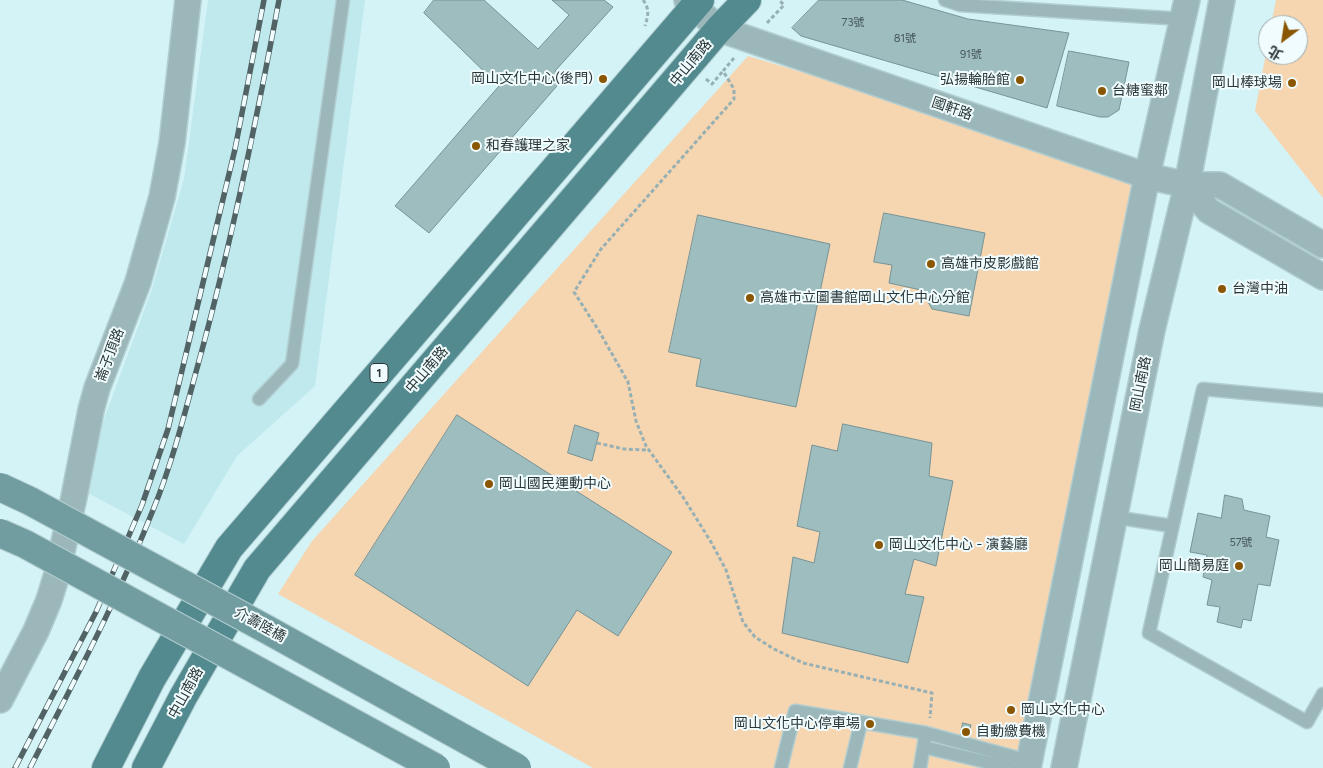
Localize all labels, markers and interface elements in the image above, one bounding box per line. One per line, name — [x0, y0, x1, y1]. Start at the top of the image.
north arrow — [1258, 15, 1308, 65]
house number: 73號 — [842, 16, 864, 30]
house number: 81號 — [894, 32, 916, 46]
street label: 中山南路 — [667, 36, 715, 90]
text: 北 — [1265, 42, 1286, 63]
house number: 91號 — [960, 48, 982, 62]
place label: 岡山文化中心(後門) — [471, 71, 593, 87]
place label: 弘揚輪胎館 — [940, 72, 1010, 88]
marker: 岡山文化中心(後門) — [597, 73, 609, 85]
marker: 弘揚輪胎館 — [1014, 74, 1026, 86]
place label: 岡山棒球場 — [1212, 75, 1282, 91]
marker: 岡山棒球場 — [1286, 77, 1298, 89]
place label: 台糖蜜鄰 — [1112, 83, 1168, 99]
marker: 台糖蜜鄰 — [1096, 85, 1108, 97]
street label: 國軒路 — [929, 94, 975, 124]
place label: 和春護理之家 — [486, 138, 570, 154]
marker: 和春護理之家 — [470, 140, 482, 152]
place label: 高雄市皮影戲館 — [941, 256, 1039, 272]
marker: 高雄市皮影戲館 — [925, 258, 937, 270]
place label: 台灣中油 — [1232, 281, 1288, 297]
marker: 台灣中油 — [1216, 283, 1228, 295]
place label: 高雄市立圖書館岡山文化中心分館 — [760, 290, 970, 306]
marker: 高雄市立圖書館岡山文化中心分館 — [744, 292, 756, 304]
street label: 崙子頂路 — [92, 326, 128, 384]
street label: 中山南路 — [402, 343, 452, 397]
street label: 岡山南路 — [1127, 355, 1155, 413]
road number: 1 — [370, 363, 388, 382]
place label: 岡山國民運動中心 — [499, 476, 611, 492]
marker: 岡山國民運動中心 — [483, 478, 495, 490]
house number: 57號 — [1229, 536, 1253, 550]
place label: 岡山文化中心 - 演藝廳 — [889, 537, 1028, 553]
marker: 岡山文化中心 - 演藝廳 — [873, 539, 885, 551]
place label: 岡山簡易庭 — [1159, 558, 1229, 574]
marker: 岡山簡易庭 — [1233, 560, 1245, 572]
street label: 介壽陸橋 — [231, 604, 289, 646]
street label: 中山南路 — [165, 664, 207, 722]
place label: 岡山文化中心 — [1021, 702, 1105, 718]
marker: 岡山文化中心 — [1005, 704, 1017, 716]
place label: 岡山文化中心停車場 — [734, 716, 860, 732]
marker: 岡山文化中心停車場 — [864, 718, 876, 730]
place label: 自動繳費機 — [976, 724, 1046, 740]
marker: 自動繳費機 — [960, 726, 972, 738]

